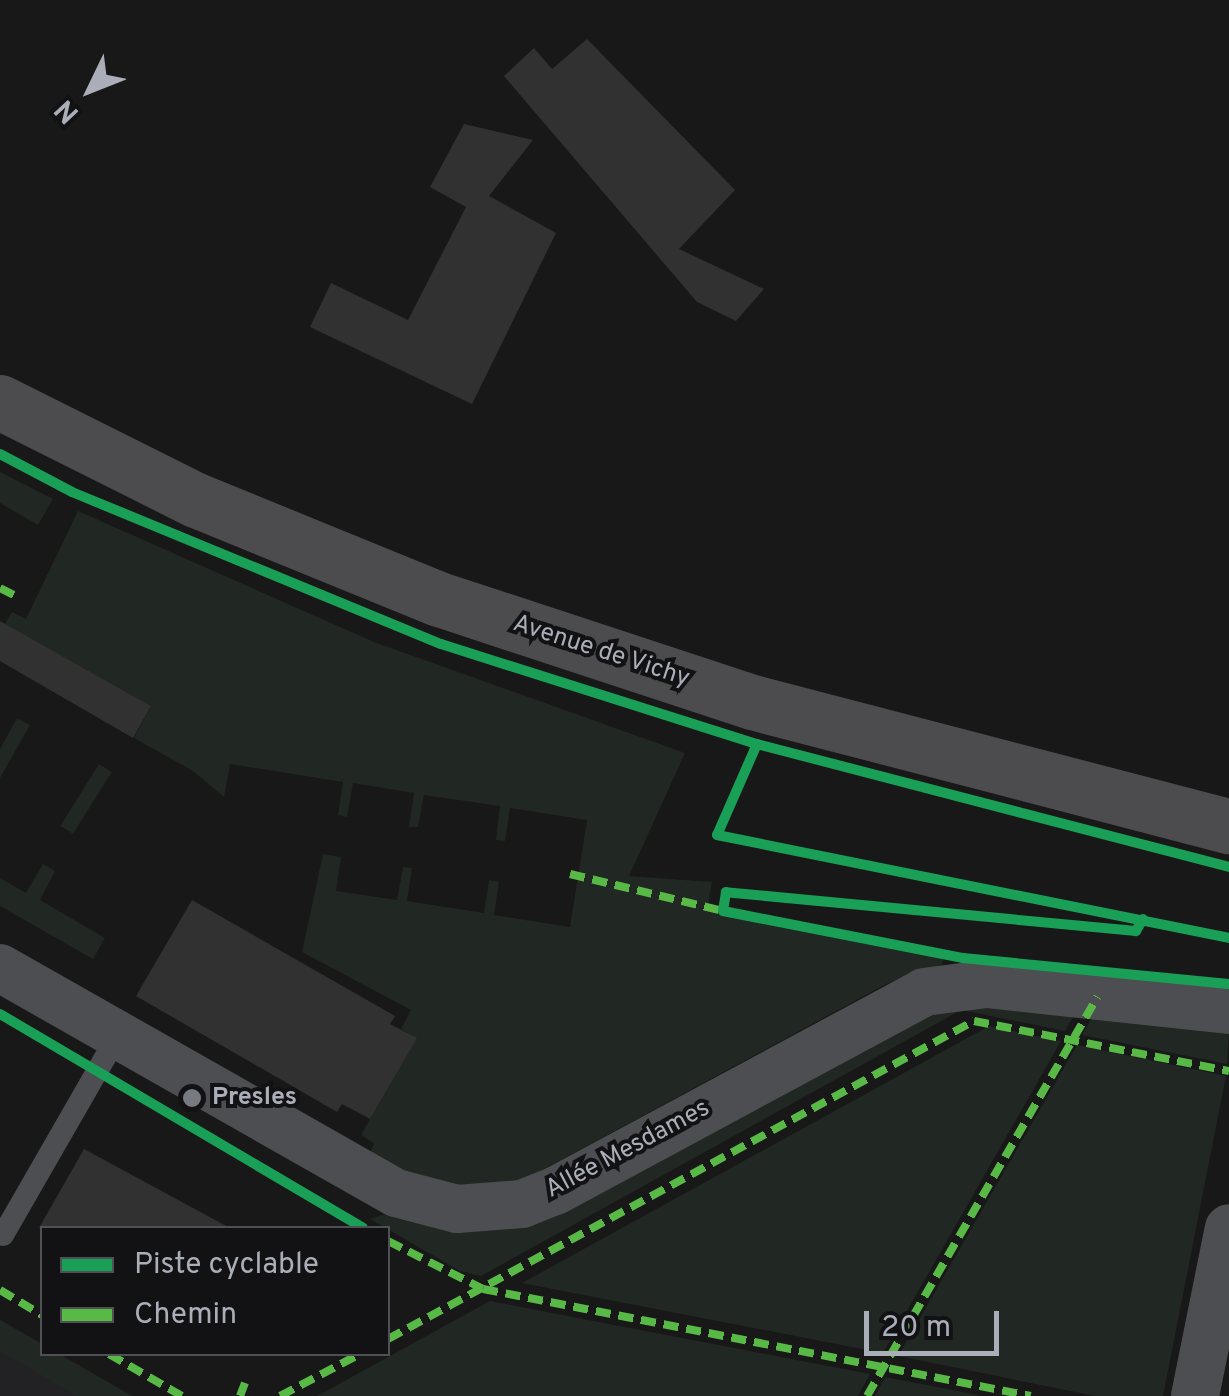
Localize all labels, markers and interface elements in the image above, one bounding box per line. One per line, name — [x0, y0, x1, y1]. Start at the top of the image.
north arrow — [40, 40, 140, 140]
text: N — [48, 91, 88, 130]
street label: Avenue de Vichy — [508, 609, 694, 695]
place label: Presles — [212, 1083, 297, 1113]
marker: Presles — [181, 1087, 203, 1109]
street label: Allée Mesdames — [541, 1094, 715, 1206]
legend — [40, 1226, 390, 1356]
text: Piste cyclable — [134, 1247, 319, 1284]
scale bar — [869, 1291, 1004, 1353]
text: Chemin — [134, 1297, 237, 1334]
text: 20 m — [881, 1310, 951, 1347]

